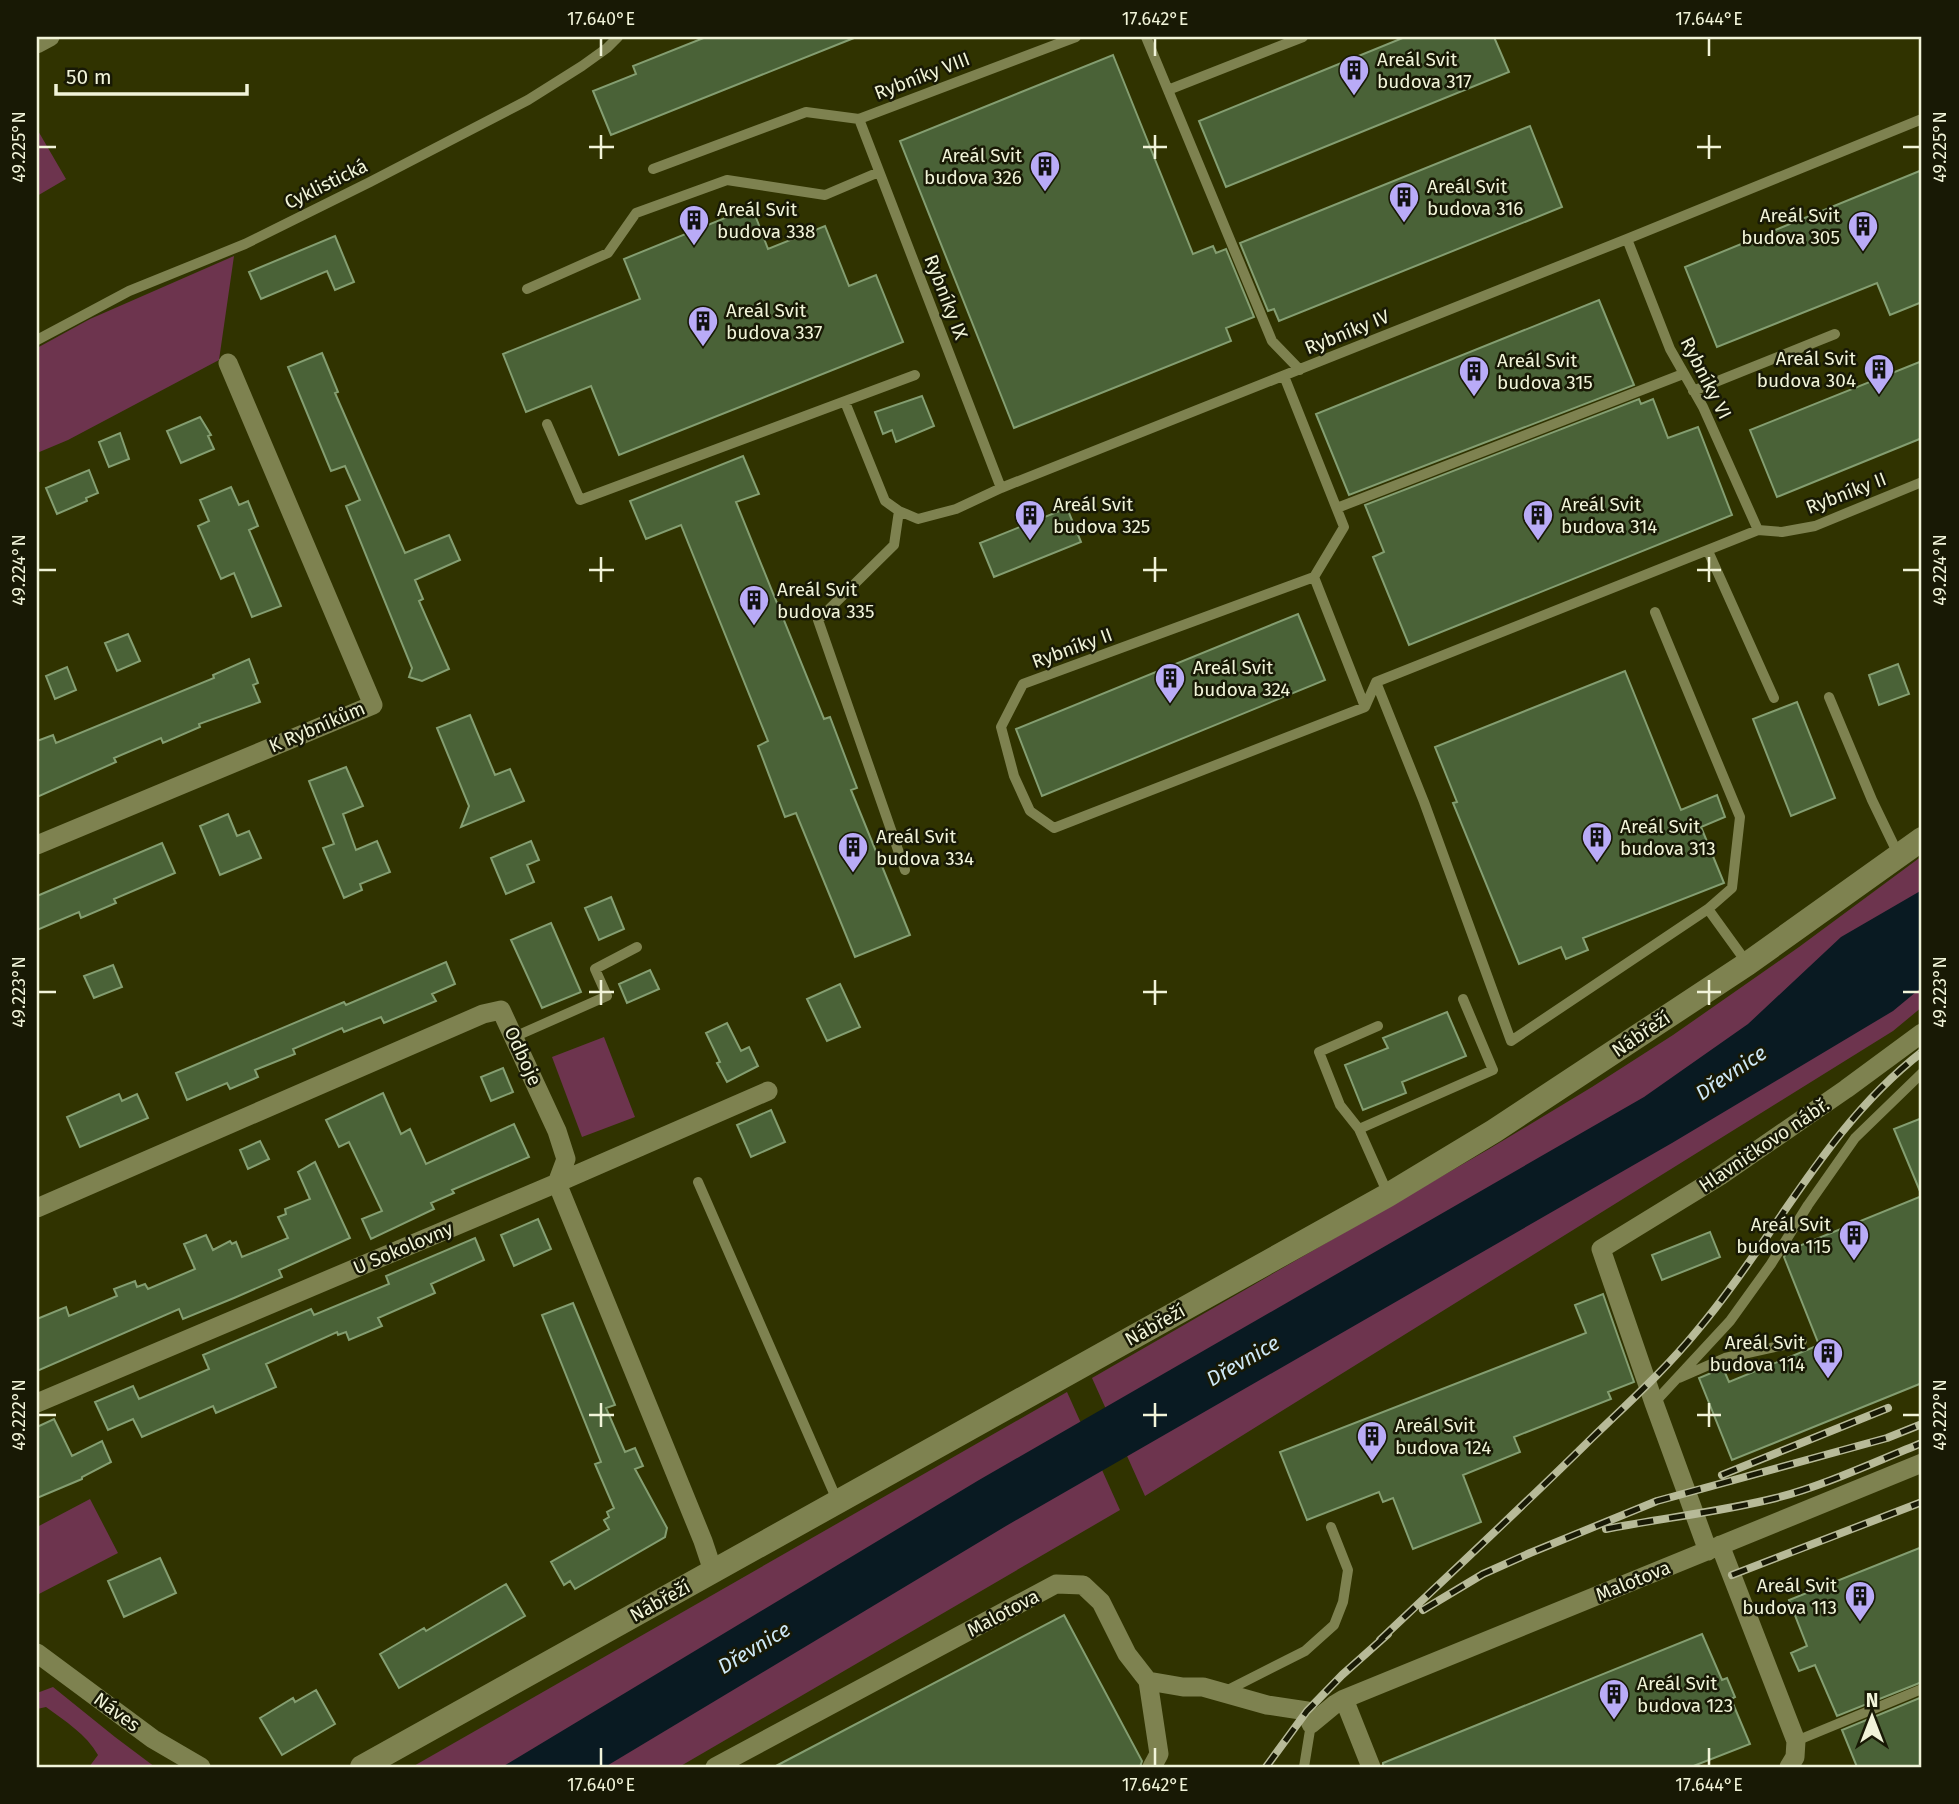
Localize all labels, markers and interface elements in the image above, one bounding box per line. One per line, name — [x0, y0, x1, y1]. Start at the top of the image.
text: 17.640°E — [567, 8, 635, 30]
text: 17.642°E — [1122, 8, 1188, 30]
text: 17.644°E — [1675, 8, 1743, 30]
street label: Rybníky VIII — [871, 47, 973, 105]
place label: Areál Svit budova 317 — [1377, 48, 1472, 93]
scale bar — [56, 52, 247, 96]
building icon: Areál Svit budova 317 — [1337, 53, 1371, 97]
text: 50 m — [66, 64, 112, 90]
text: 49.225°N — [8, 111, 30, 183]
text: 49.225°N — [1929, 111, 1951, 183]
place label: Areál Svit budova 326 — [924, 144, 1022, 189]
building icon: Areál Svit budova 326 — [1028, 149, 1062, 193]
street label: Cyklistická — [281, 154, 371, 214]
place label: Areál Svit budova 316 — [1427, 175, 1524, 220]
building icon: Areál Svit budova 316 — [1387, 180, 1421, 224]
place label: Areál Svit budova 338 — [717, 198, 816, 243]
building icon: Areál Svit budova 338 — [677, 203, 711, 247]
place label: Areál Svit budova 305 — [1741, 204, 1840, 249]
building icon: Areál Svit budova 305 — [1846, 209, 1880, 253]
street label: Rybníky IX — [919, 251, 973, 343]
place label: Areál Svit budova 337 — [726, 299, 822, 344]
building icon: Areál Svit budova 337 — [686, 304, 720, 348]
street label: Rybníky IV — [1301, 304, 1393, 359]
street label: Rybníky VI — [1676, 333, 1736, 423]
place label: Areál Svit budova 304 — [1757, 347, 1856, 392]
place label: Areál Svit budova 315 — [1497, 349, 1593, 394]
building icon: Areál Svit budova 304 — [1862, 352, 1896, 396]
building icon: Areál Svit budova 315 — [1457, 354, 1491, 398]
street label: Rybníky II — [1803, 467, 1889, 519]
place label: Areál Svit budova 325 — [1053, 493, 1150, 538]
place label: Areál Svit budova 314 — [1561, 493, 1657, 538]
building icon: Areál Svit budova 325 — [1013, 498, 1047, 542]
building icon: Areál Svit budova 314 — [1521, 498, 1555, 542]
text: 49.224°N — [8, 534, 30, 606]
text: 49.224°N — [1929, 534, 1951, 606]
place label: Areál Svit budova 335 — [777, 578, 875, 623]
building icon: Areál Svit budova 335 — [737, 583, 771, 627]
street label: Rybníky II — [1029, 623, 1115, 673]
place label: Areál Svit budova 324 — [1193, 656, 1290, 701]
building icon: Areál Svit budova 324 — [1153, 661, 1187, 705]
street label: K Rybníkům — [266, 696, 368, 758]
place label: Areál Svit budova 313 — [1620, 815, 1716, 860]
building icon: Areál Svit budova 313 — [1580, 820, 1614, 864]
place label: Areál Svit budova 334 — [876, 825, 974, 870]
building icon: Areál Svit budova 334 — [836, 830, 870, 874]
text: 49.223°N — [8, 956, 30, 1028]
text: 49.223°N — [1929, 956, 1951, 1028]
street label: Nábřeží — [1608, 1006, 1674, 1062]
street label: Odboje — [499, 1023, 547, 1089]
water label: Dřevnice — [1691, 1040, 1772, 1106]
street label: Hlavničkovo nábř. — [1694, 1093, 1834, 1197]
place label: Areál Svit budova 115 — [1736, 1213, 1831, 1258]
street label: U Sokolovny — [350, 1216, 457, 1279]
building icon: Areál Svit budova 115 — [1837, 1218, 1871, 1262]
street label: Nábřeží — [1121, 1299, 1189, 1351]
water label: Dřevnice — [1202, 1330, 1284, 1392]
place label: Areál Svit budova 114 — [1710, 1331, 1805, 1376]
building icon: Areál Svit budova 114 — [1811, 1336, 1845, 1380]
text: 49.222°N — [8, 1379, 30, 1451]
text: 49.222°N — [1929, 1379, 1951, 1451]
place label: Areál Svit budova 124 — [1395, 1414, 1491, 1459]
building icon: Areál Svit budova 124 — [1355, 1419, 1389, 1463]
street label: Malotova — [1592, 1556, 1674, 1606]
place label: Areál Svit budova 113 — [1742, 1574, 1837, 1619]
street label: Nábřeží — [626, 1575, 694, 1627]
building icon: Areál Svit budova 113 — [1843, 1579, 1877, 1623]
street label: Malotova — [963, 1584, 1043, 1642]
water label: Dřevnice — [713, 1616, 795, 1680]
place label: Areál Svit budova 123 — [1637, 1672, 1733, 1717]
building icon: Areál Svit budova 123 — [1597, 1677, 1631, 1721]
north arrow — [1836, 1682, 1906, 1752]
street label: Náves — [89, 1688, 145, 1737]
text: N — [1866, 1689, 1878, 1712]
text: 17.640°E — [567, 1774, 635, 1796]
text: 17.642°E — [1122, 1774, 1188, 1796]
text: 17.644°E — [1675, 1774, 1743, 1796]

